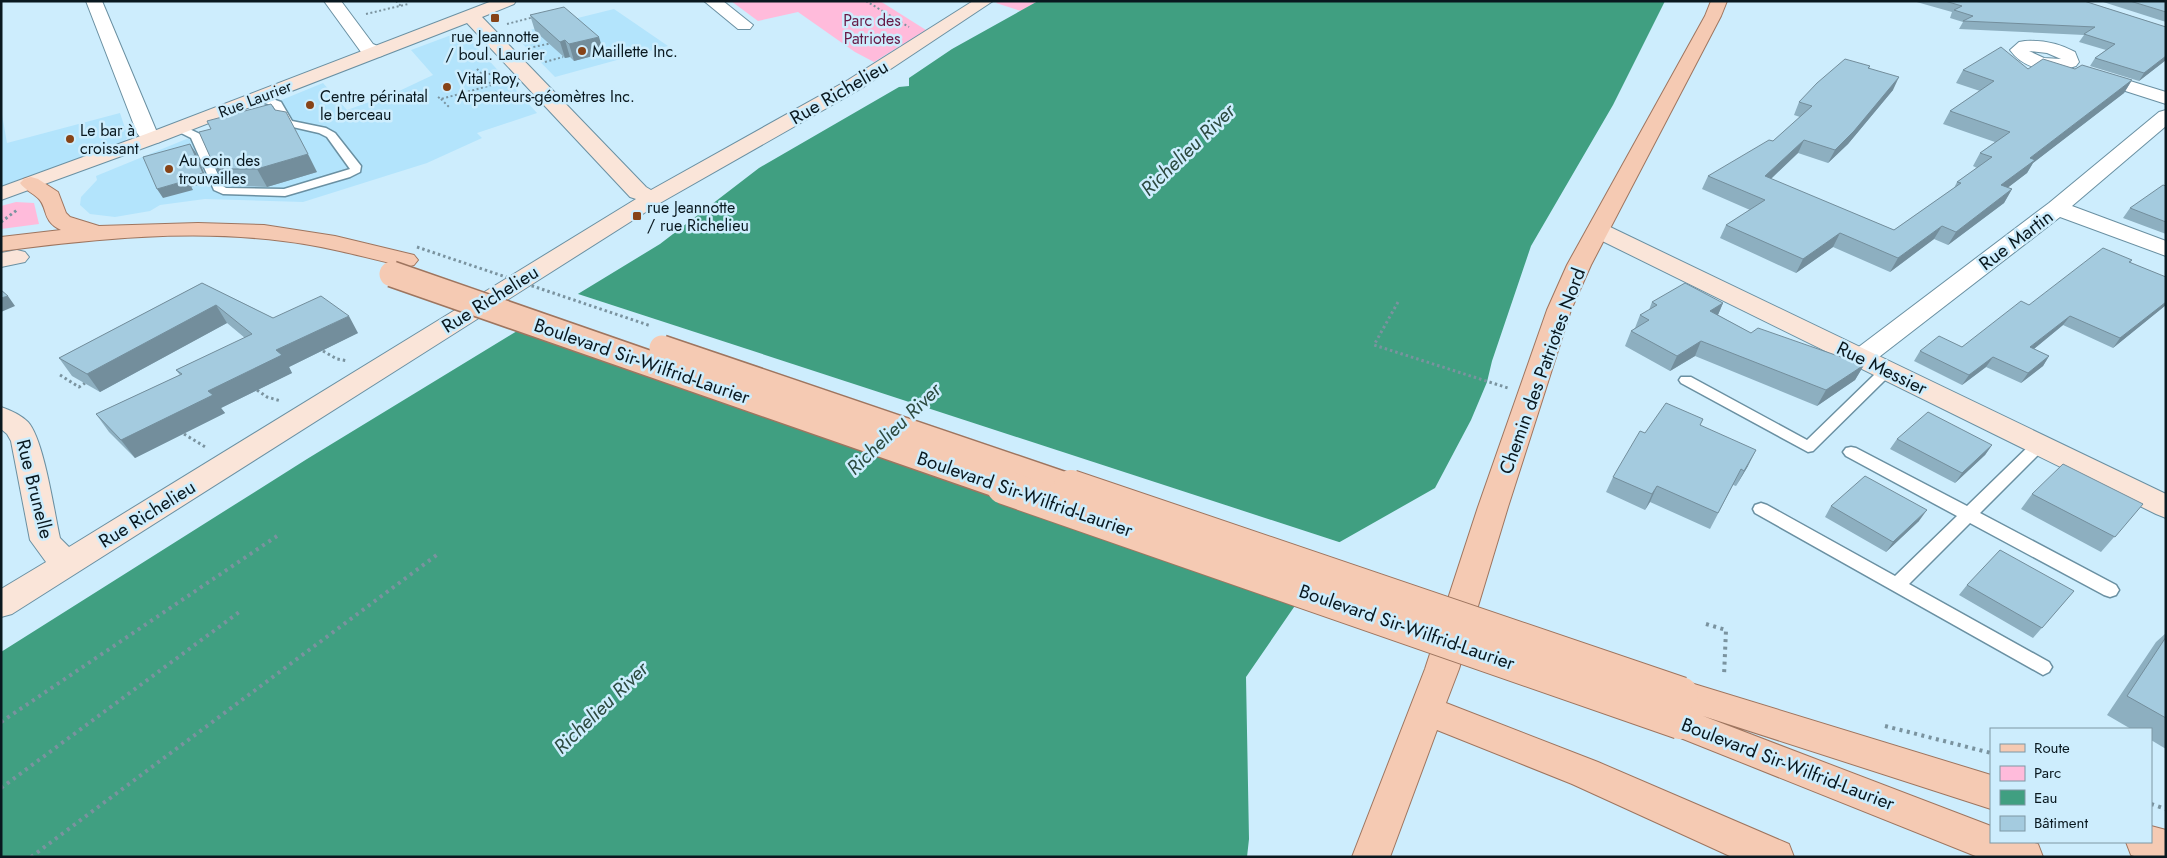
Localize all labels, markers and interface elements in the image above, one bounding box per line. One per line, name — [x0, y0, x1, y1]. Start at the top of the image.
park label: Parc des Patriotes — [843, 9, 901, 50]
marker: rue Jeannotte / boul. Laurier — [489, 12, 501, 24]
place label: rue Jeannotte / boul. Laurier — [445, 25, 545, 66]
place label: Maillette Inc. — [592, 40, 678, 63]
marker: Maillette Inc. — [576, 45, 588, 57]
street label: Rue Richelieu — [785, 53, 893, 131]
place label: Vital Roy, Arpenteurs-géomètres Inc. — [457, 67, 635, 108]
street label: Rue Laurier — [215, 74, 296, 124]
marker: Vital Roy, Arpenteurs-géomètres Inc. — [441, 81, 453, 93]
place label: Centre périnatal le berceau — [320, 85, 428, 126]
water label: Richelieu River — [1134, 96, 1243, 203]
marker: Centre périnatal le berceau — [304, 99, 316, 111]
place label: Le bar à croissant — [80, 119, 139, 160]
marker: Le bar à croissant — [64, 133, 76, 145]
place label: Au coin des trouvailles — [179, 149, 260, 190]
marker: Au coin des trouvailles — [163, 163, 175, 175]
place label: rue Jeannotte / rue Richelieu — [647, 196, 749, 237]
street label: Rue Martin — [1973, 203, 2059, 277]
marker: rue Jeannotte / rue Richelieu — [631, 210, 643, 222]
street label: Rue Richelieu — [436, 259, 544, 339]
street label: Chemin des Patriotes Nord — [1492, 264, 1592, 478]
street label: Boulevard Sir-Wilfrid-Laurier — [531, 311, 754, 411]
street label: Rue Messier — [1832, 334, 1932, 402]
water label: Richelieu River — [840, 375, 949, 482]
street label: Rue Brunelle — [10, 436, 60, 542]
street label: Boulevard Sir-Wilfrid-Laurier — [914, 444, 1137, 544]
street label: Rue Richelieu — [93, 474, 201, 554]
street label: Boulevard Sir-Wilfrid-Laurier — [1296, 577, 1519, 677]
water label: Richelieu River — [547, 654, 656, 761]
street label: Boulevard Sir-Wilfrid-Laurier — [1677, 711, 1899, 817]
legend — [1990, 728, 2152, 843]
text: Route — [2034, 737, 2070, 759]
text: Parc — [2034, 762, 2061, 784]
text: Eau — [2034, 787, 2057, 809]
text: Bâtiment — [2034, 812, 2088, 834]

